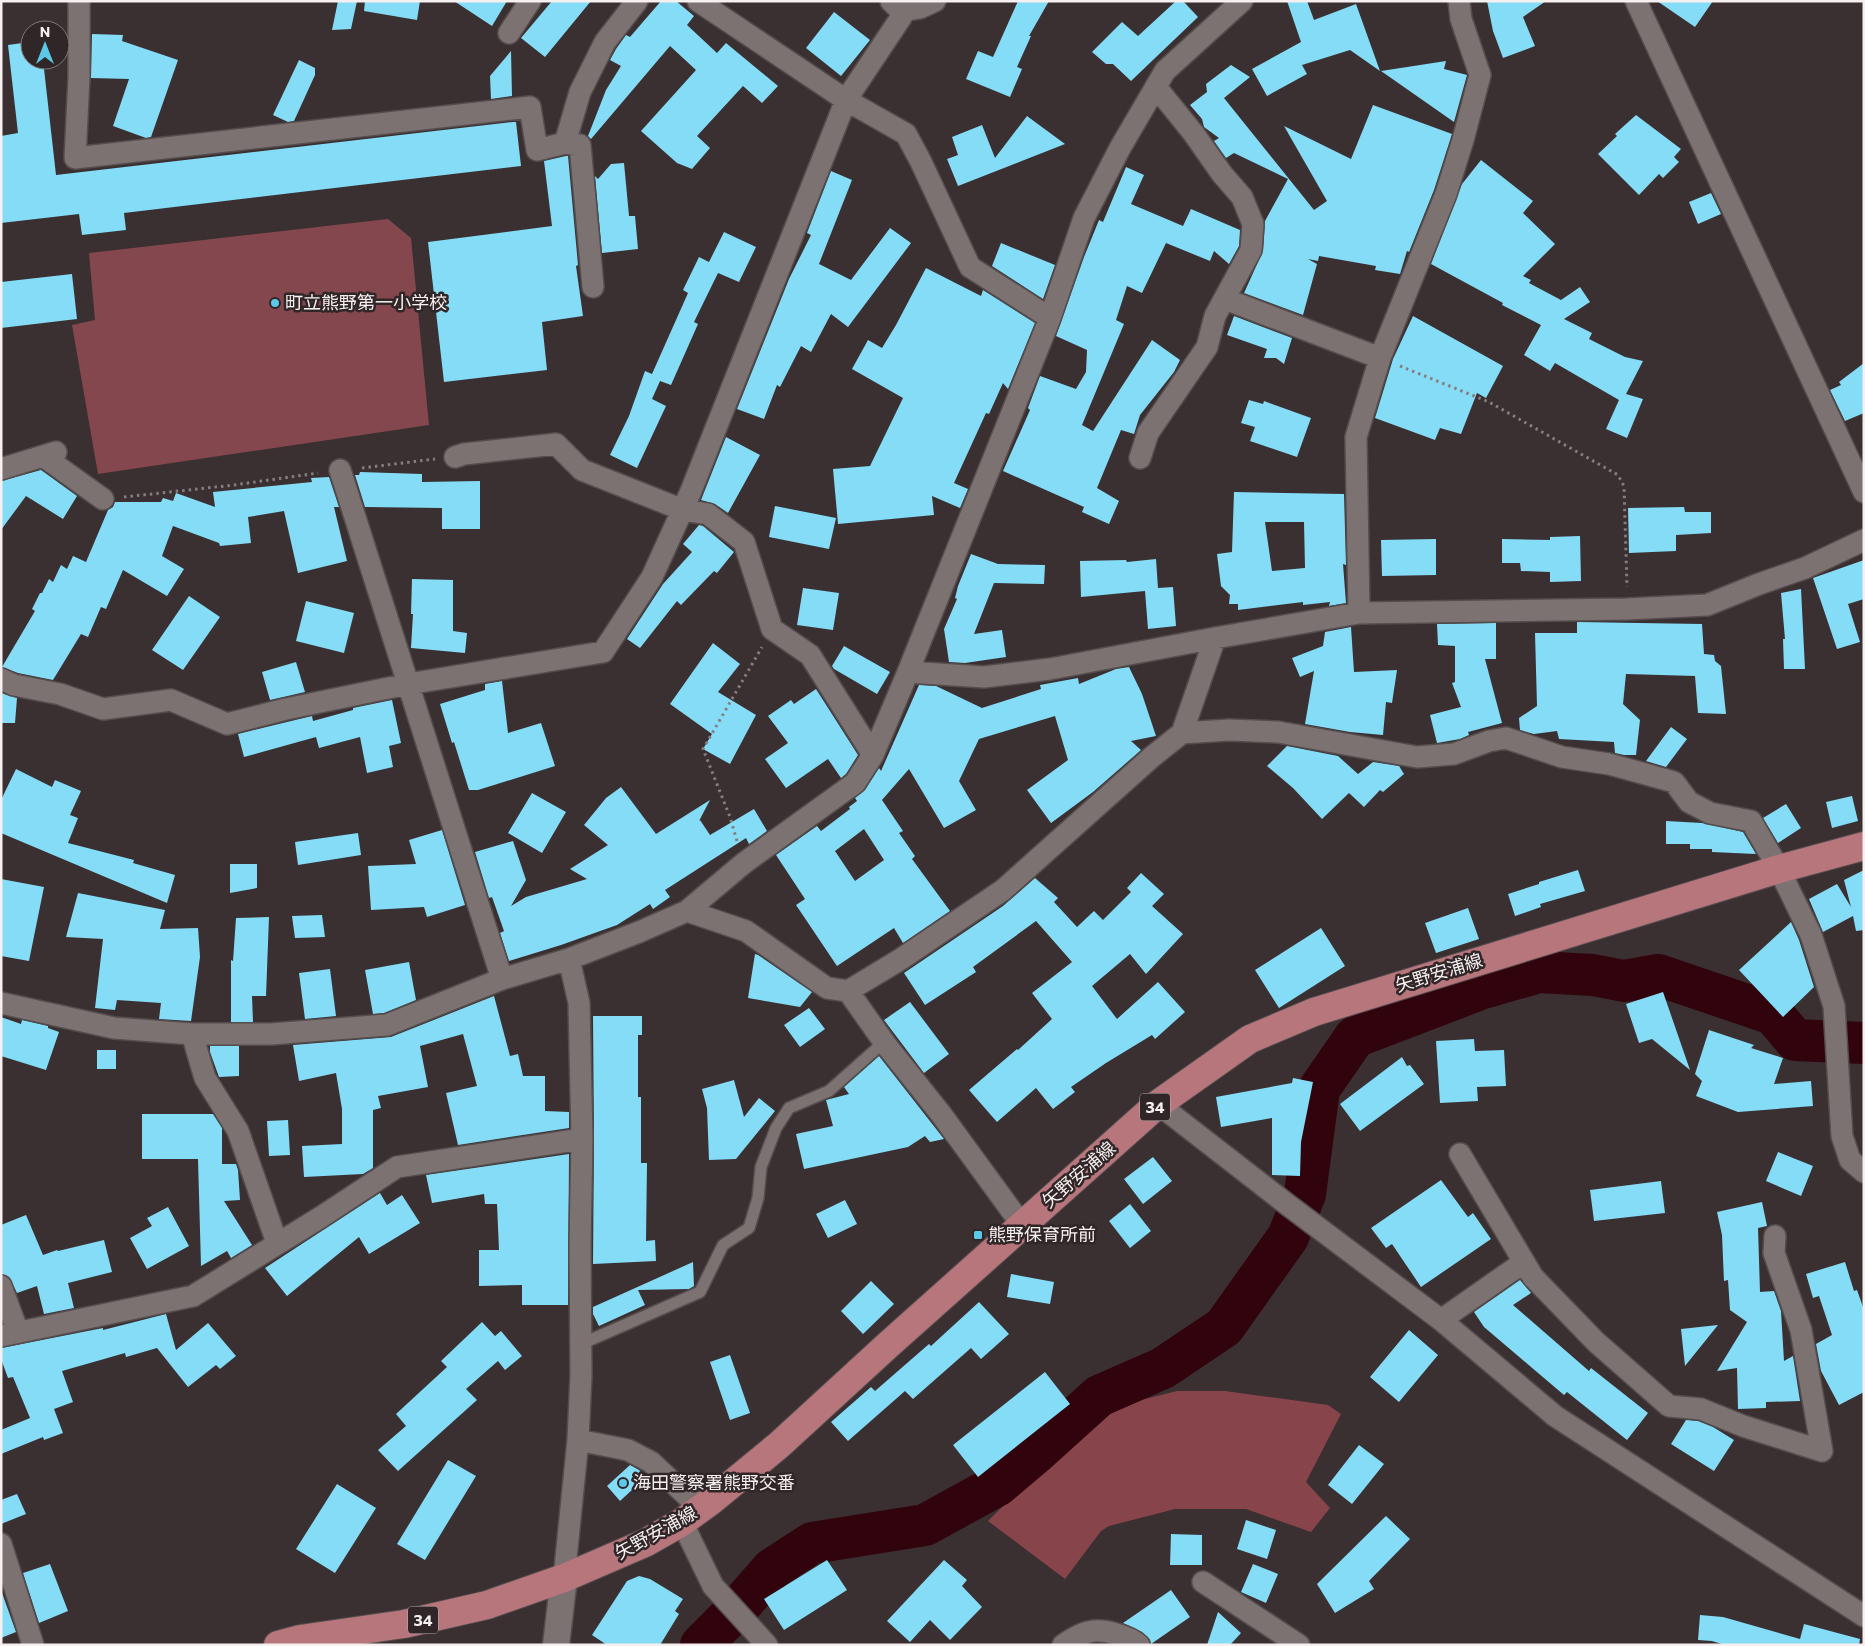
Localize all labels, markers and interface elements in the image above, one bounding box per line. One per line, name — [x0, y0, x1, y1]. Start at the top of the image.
north arrow — [20, 20, 70, 70]
text: N — [40, 23, 50, 40]
place label: 町立熊野第一小学校 — [285, 291, 447, 313]
marker: 町立熊野第一小学校 — [269, 297, 281, 309]
street label: 矢野安浦線 — [1392, 948, 1485, 996]
road number: 34 — [1140, 1094, 1170, 1120]
street label: 矢野安浦線 — [1037, 1136, 1120, 1212]
place label: 熊野保育所前 — [988, 1223, 1096, 1245]
marker: 熊野保育所前 — [972, 1229, 984, 1241]
place label: 海田警察署熊野交番 — [633, 1471, 795, 1493]
marker: 海田警察署熊野交番 — [617, 1477, 629, 1489]
street label: 矢野安浦線 — [611, 1501, 700, 1564]
road number: 34 — [408, 1606, 438, 1634]

